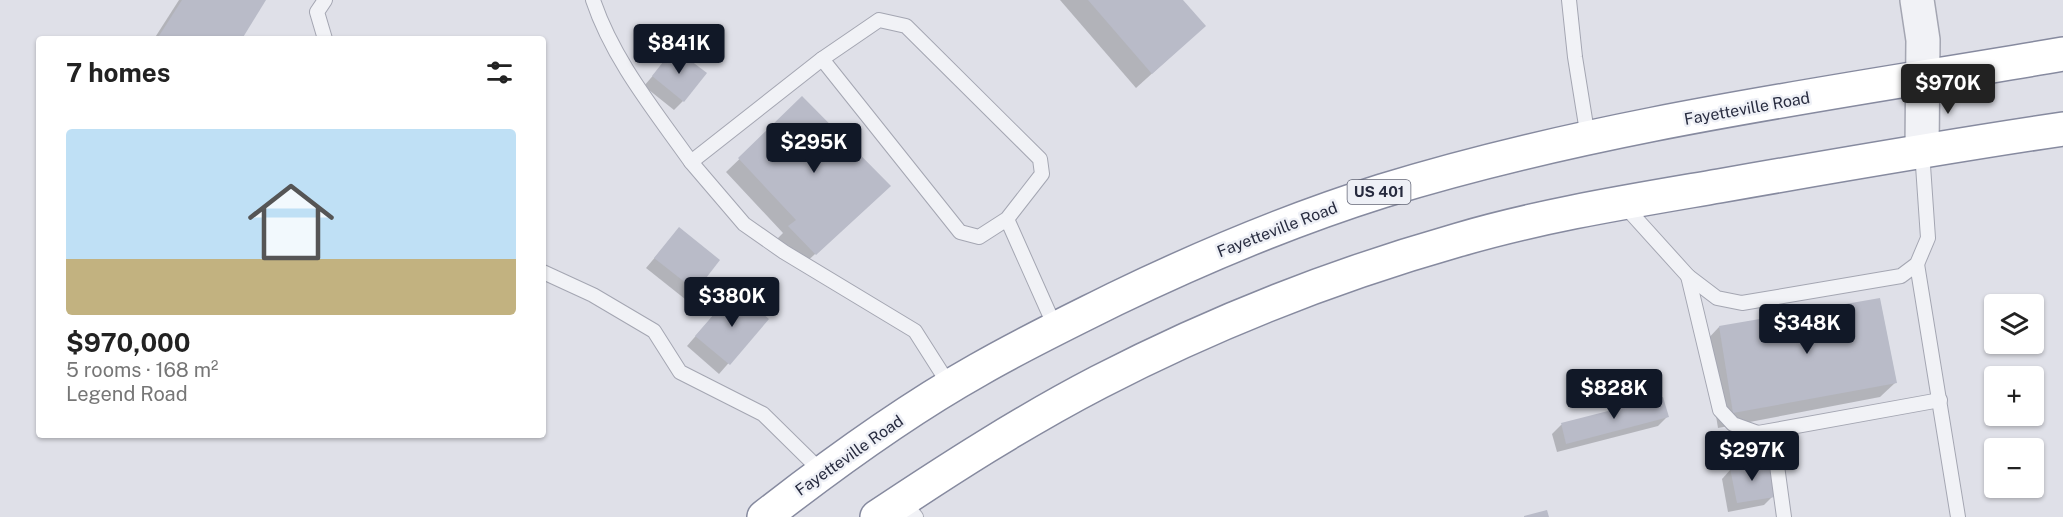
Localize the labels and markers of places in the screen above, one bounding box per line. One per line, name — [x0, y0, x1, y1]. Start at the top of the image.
pin: $841K — [637, 24, 721, 75]
pin: $970K — [1906, 64, 1990, 115]
pin: $295K — [772, 123, 856, 174]
pin: $380K — [690, 277, 774, 328]
pin: $348K — [1765, 304, 1849, 355]
pin: $828K — [1572, 369, 1656, 420]
pin: $297K — [1710, 431, 1794, 482]

